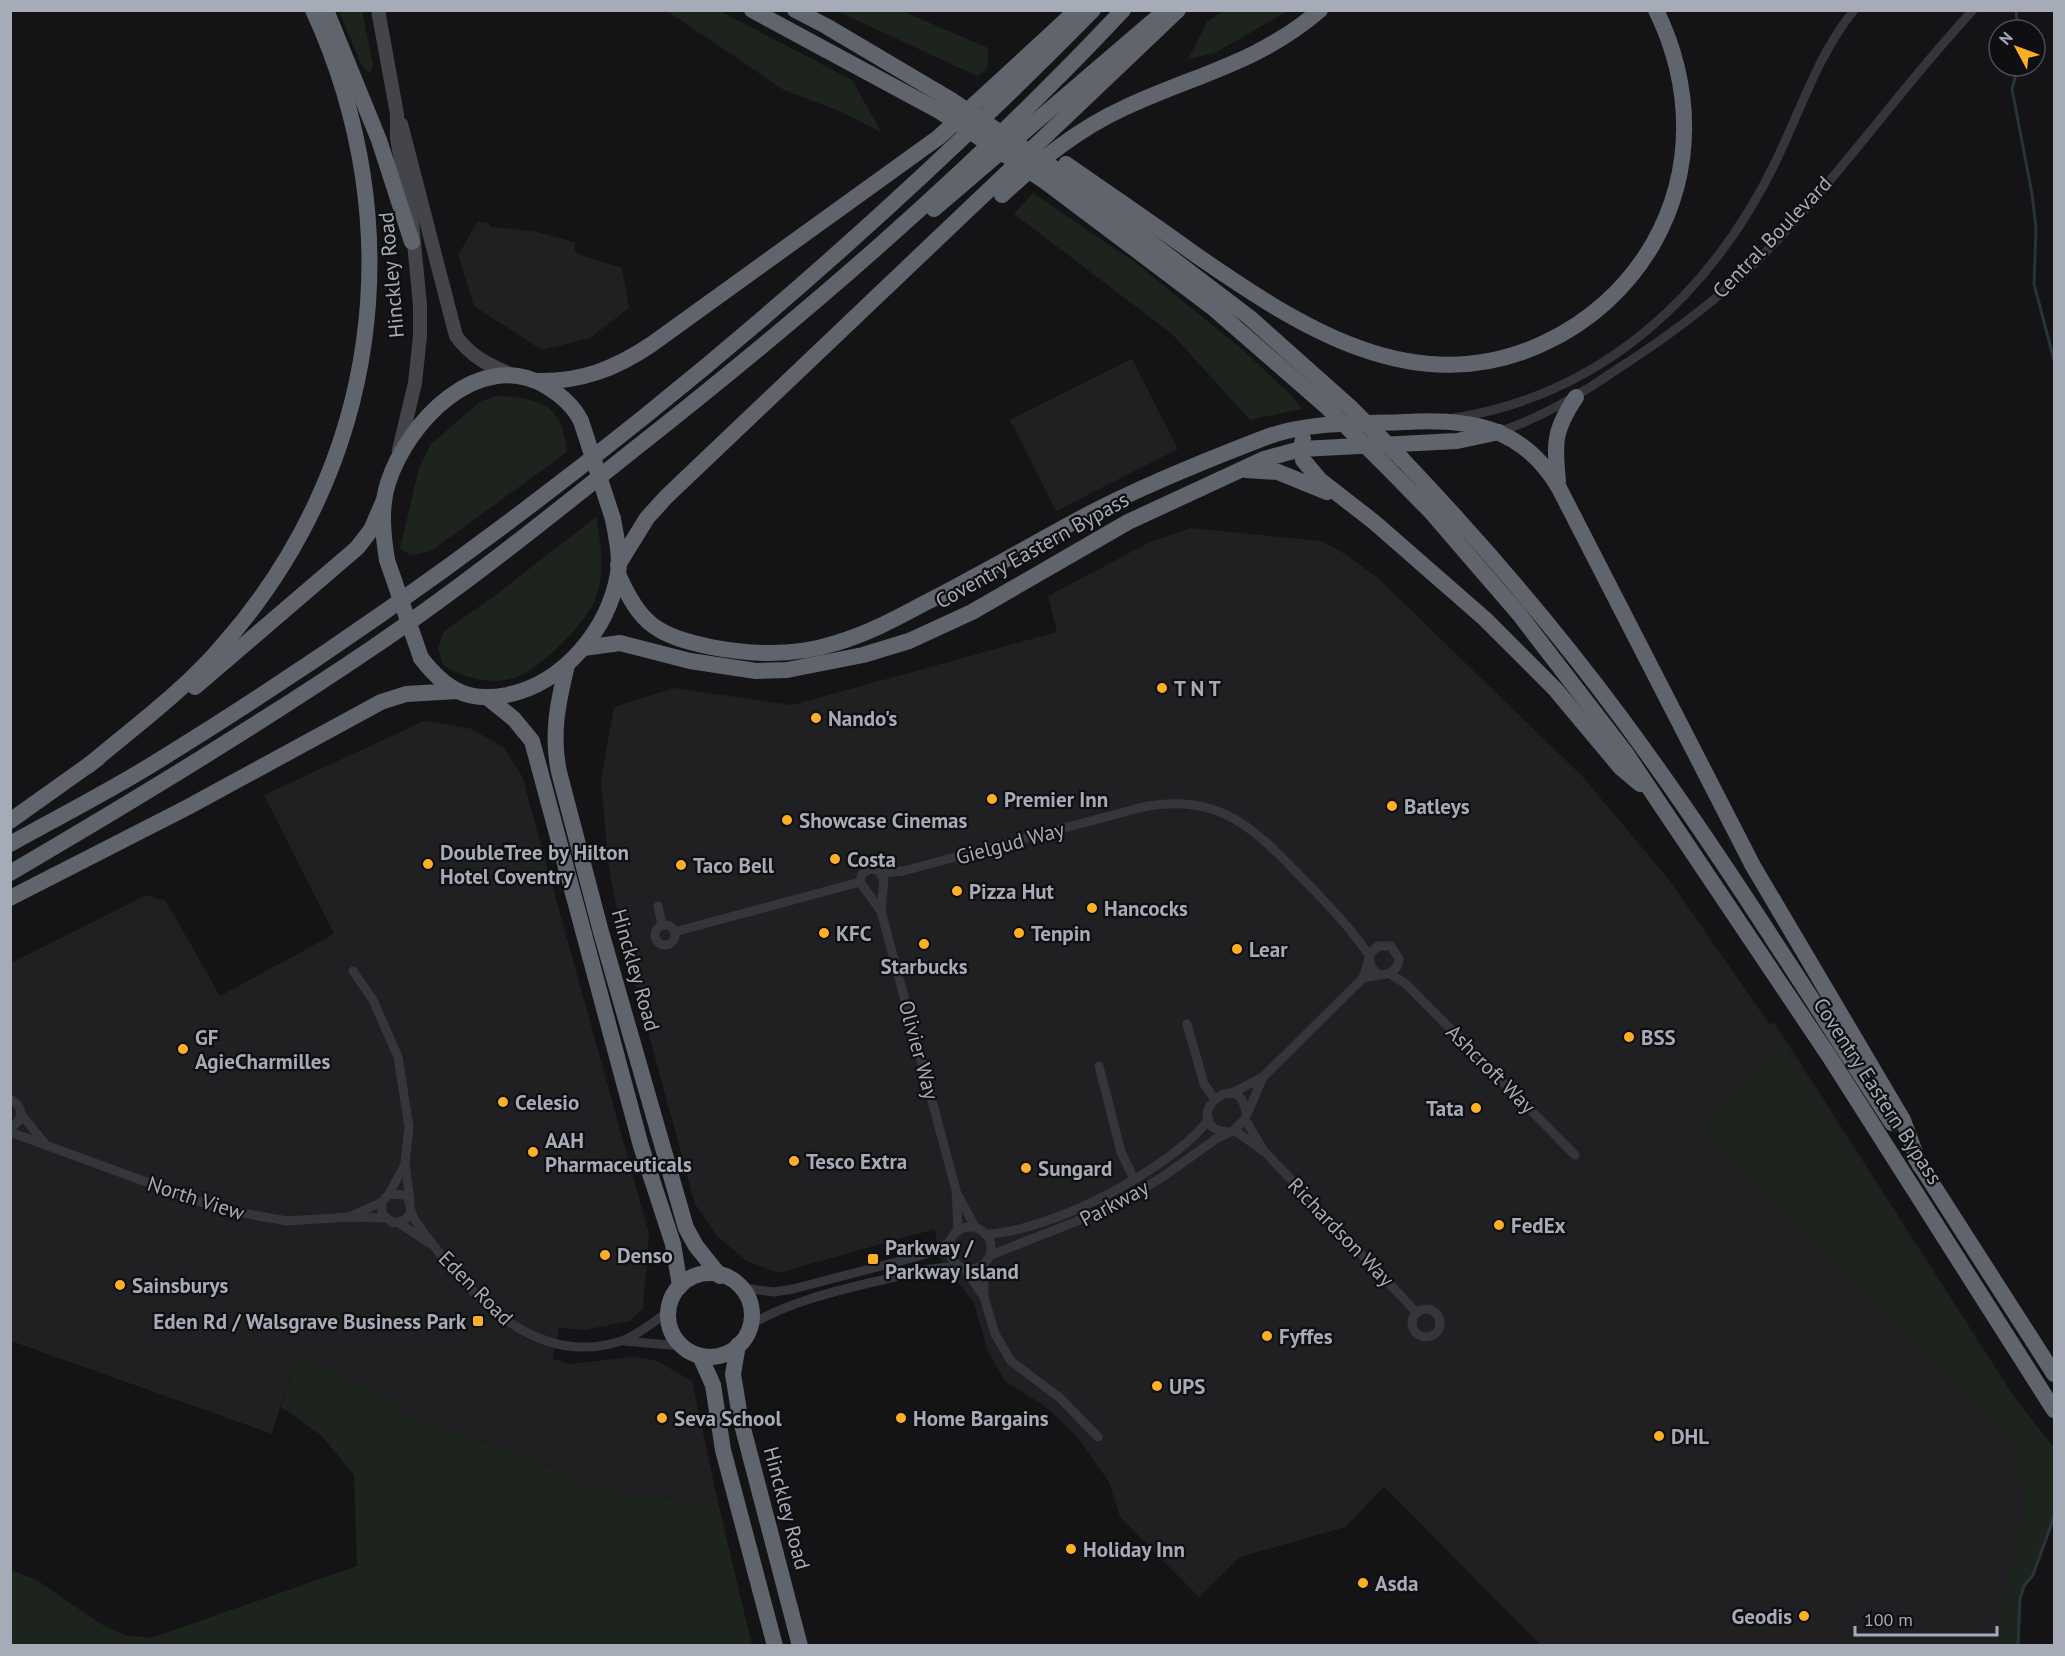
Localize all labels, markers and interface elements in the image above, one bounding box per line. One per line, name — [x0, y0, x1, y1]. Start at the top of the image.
north arrow — [1987, 18, 2047, 78]
text: N — [1995, 28, 2017, 49]
street label: Central Boulevard — [1707, 170, 1837, 304]
street label: Hinckley Road — [372, 211, 410, 339]
street label: Coventry Eastern Bypass — [931, 486, 1133, 614]
place label: T N T — [1174, 675, 1221, 702]
marker: T N T — [1155, 681, 1169, 695]
place label: Nando's — [828, 705, 898, 732]
marker: Nando's — [809, 711, 823, 725]
place label: Premier Inn — [1004, 786, 1108, 813]
marker: Premier Inn — [985, 792, 999, 806]
place label: Batleys — [1404, 793, 1470, 820]
marker: Batleys — [1385, 799, 1399, 813]
place label: Showcase Cinemas — [799, 807, 968, 834]
marker: Showcase Cinemas — [780, 813, 794, 827]
street label: Gielgud Way — [953, 816, 1067, 870]
place label: DoubleTree by Hilton Hotel Coventry — [440, 839, 629, 890]
place label: Costa — [847, 846, 896, 873]
place label: Taco Bell — [693, 852, 775, 879]
marker: Costa — [828, 852, 842, 866]
marker: DoubleTree by Hilton Hotel Coventry — [421, 857, 435, 871]
marker: Taco Bell — [674, 858, 688, 872]
place label: Pizza Hut — [969, 878, 1055, 905]
marker: Pizza Hut — [950, 884, 964, 898]
place label: Hancocks — [1104, 895, 1188, 922]
marker: Hancocks — [1085, 901, 1099, 915]
street label: Hinckley Road — [606, 906, 666, 1034]
place label: KFC — [836, 920, 872, 947]
place label: Tenpin — [1031, 920, 1091, 947]
marker: KFC — [817, 926, 831, 940]
marker: Tenpin — [1012, 926, 1026, 940]
place label: Lear — [1249, 936, 1288, 963]
marker: Starbucks — [917, 937, 931, 951]
marker: Lear — [1230, 942, 1244, 956]
place label: Starbucks — [880, 953, 968, 980]
street label: Coventry Eastern Bypass — [1808, 993, 1948, 1189]
street label: Olivier Way — [893, 997, 945, 1103]
street label: Ashcroft Way — [1441, 1019, 1542, 1120]
place label: GF AgieCharmilles — [195, 1024, 330, 1075]
place label: BSS — [1641, 1024, 1676, 1051]
marker: BSS — [1622, 1030, 1636, 1044]
marker: GF AgieCharmilles — [176, 1042, 190, 1056]
place label: Celesio — [515, 1089, 579, 1116]
marker: Celesio — [496, 1095, 510, 1109]
place label: Tata — [1426, 1095, 1464, 1122]
marker: Tata — [1469, 1101, 1483, 1115]
place label: AAH Pharmaceuticals — [545, 1127, 692, 1178]
marker: AAH Pharmaceuticals — [526, 1145, 540, 1159]
place label: Tesco Extra — [806, 1148, 907, 1175]
marker: Tesco Extra — [787, 1154, 801, 1168]
place label: Sungard — [1038, 1155, 1112, 1182]
marker: Sungard — [1019, 1161, 1033, 1175]
street label: North View — [144, 1170, 248, 1226]
street label: Richardson Way — [1282, 1172, 1400, 1292]
street label: Parkway — [1075, 1174, 1153, 1232]
place label: FedEx — [1511, 1212, 1566, 1239]
marker: FedEx — [1492, 1218, 1506, 1232]
place label: Parkway / Parkway Island — [885, 1234, 1019, 1285]
place label: Denso — [617, 1242, 673, 1269]
street label: Eden Road — [433, 1245, 519, 1331]
marker: Denso — [598, 1248, 612, 1262]
marker: Parkway / Parkway Island — [866, 1252, 880, 1266]
place label: Sainsburys — [132, 1272, 228, 1299]
marker: Sainsburys — [113, 1278, 127, 1292]
place label: Eden Rd / Walsgrave Business Park — [153, 1308, 467, 1335]
marker: Eden Rd / Walsgrave Business Park — [471, 1314, 485, 1328]
place label: Fyffes — [1279, 1323, 1333, 1350]
marker: Fyffes — [1260, 1329, 1274, 1343]
place label: UPS — [1169, 1373, 1205, 1400]
marker: UPS — [1150, 1379, 1164, 1393]
place label: Seva School — [674, 1405, 782, 1432]
place label: Home Bargains — [913, 1405, 1049, 1432]
marker: Seva School — [655, 1411, 669, 1425]
marker: Home Bargains — [894, 1411, 908, 1425]
place label: DHL — [1671, 1423, 1709, 1450]
marker: DHL — [1652, 1429, 1666, 1443]
street label: Hinckley Road — [758, 1444, 816, 1572]
place label: Holiday Inn — [1083, 1536, 1185, 1563]
marker: Holiday Inn — [1064, 1542, 1078, 1556]
place label: Asda — [1375, 1570, 1418, 1597]
marker: Asda — [1356, 1576, 1370, 1590]
scale bar — [1855, 1599, 1998, 1637]
place label: Geodis — [1732, 1603, 1792, 1630]
text: 100 m — [1864, 1608, 1913, 1631]
marker: Geodis — [1797, 1609, 1811, 1623]

